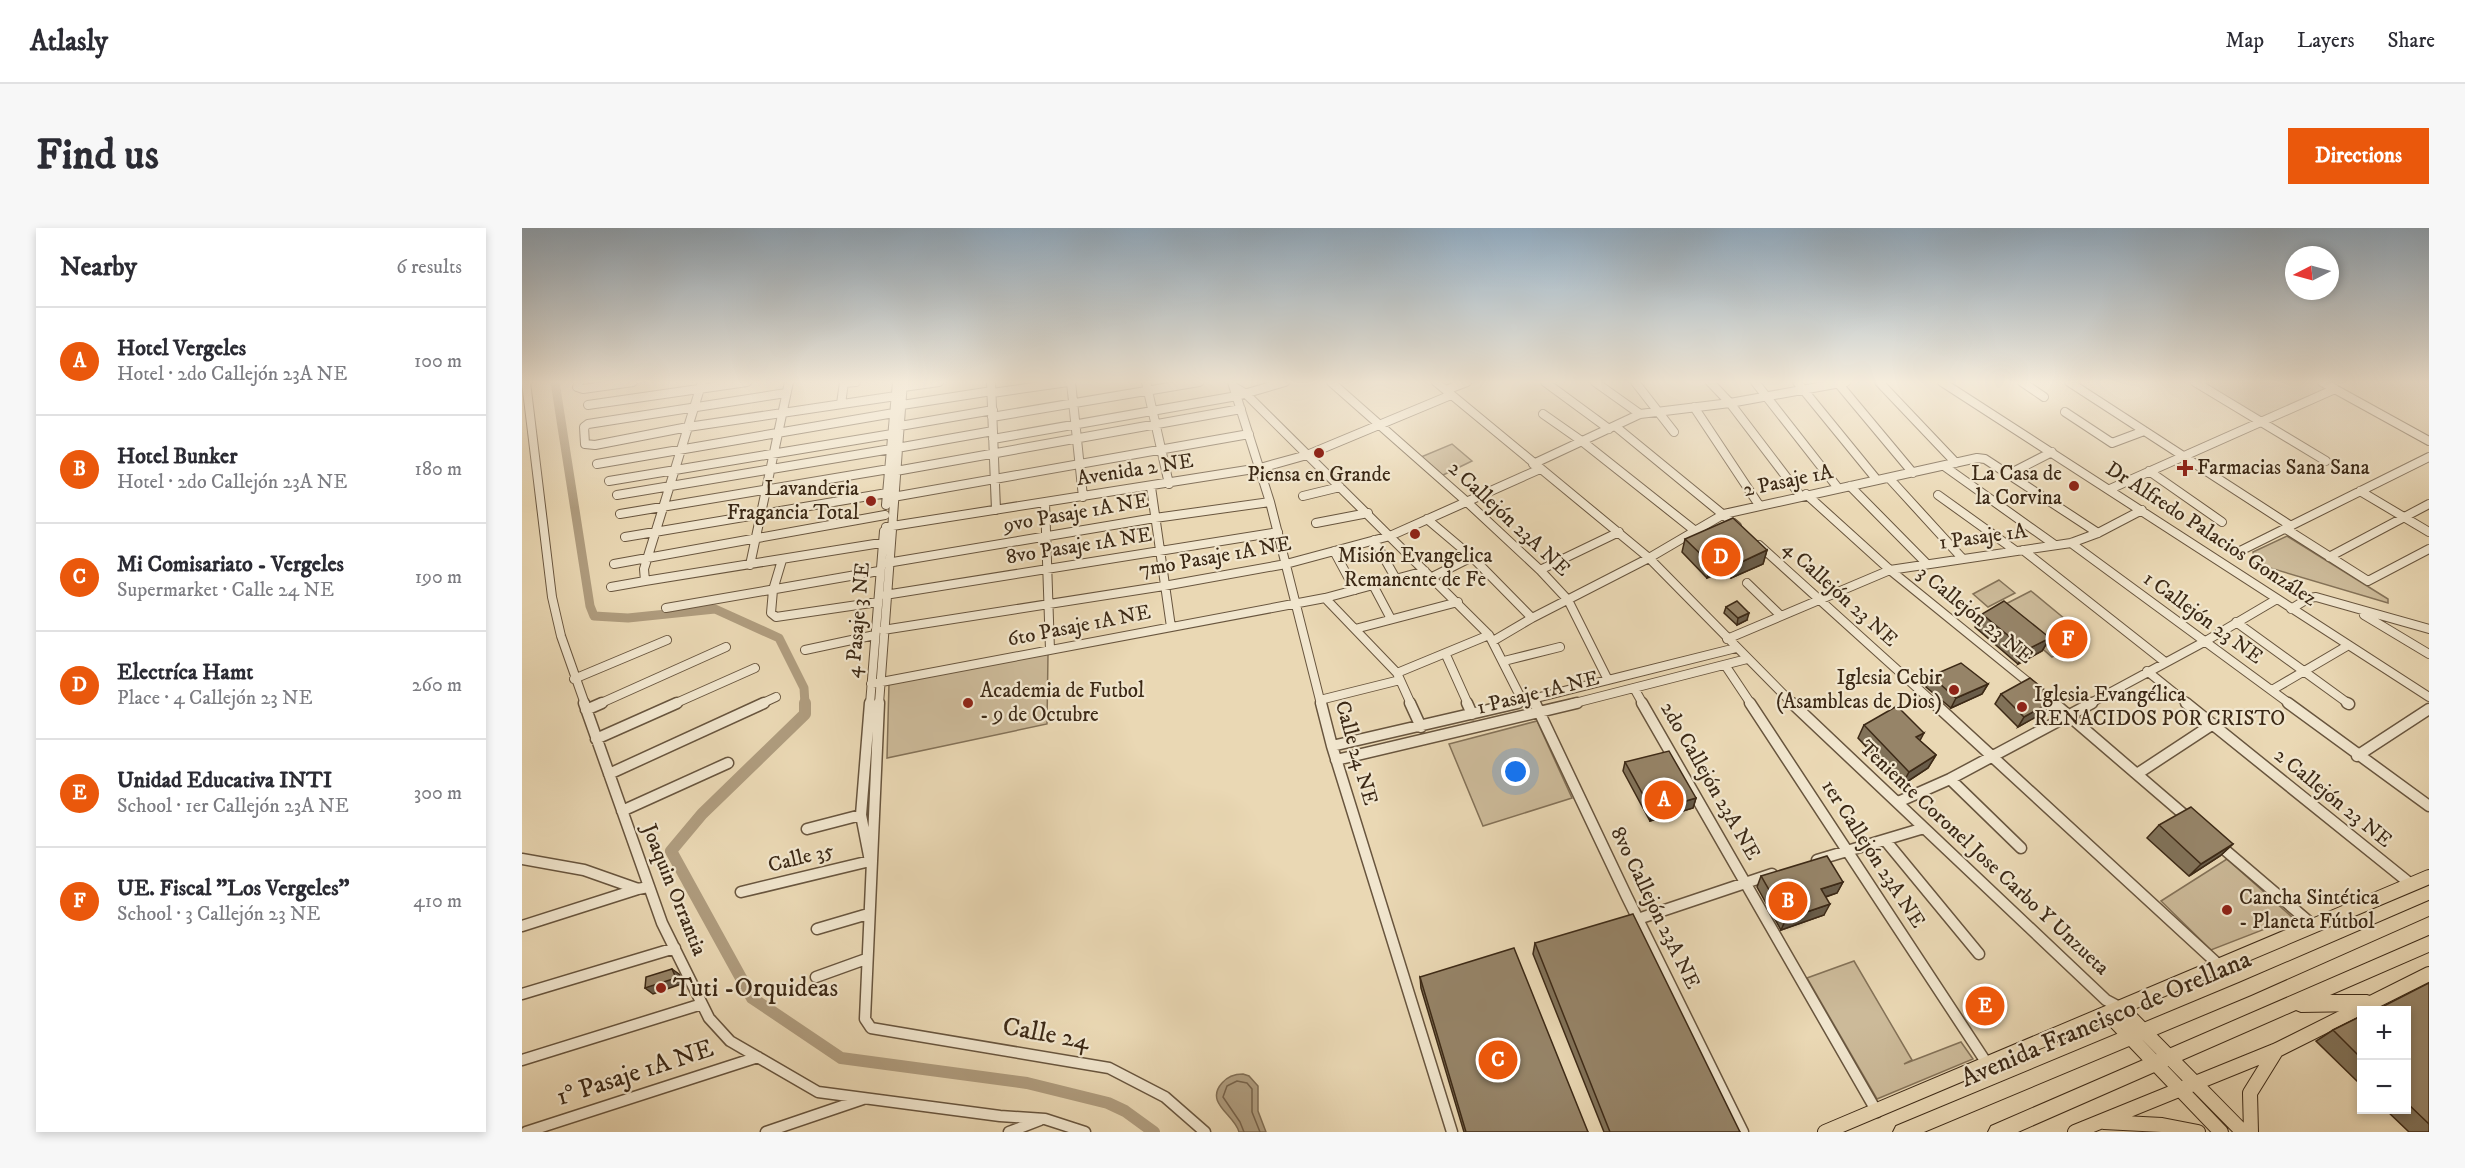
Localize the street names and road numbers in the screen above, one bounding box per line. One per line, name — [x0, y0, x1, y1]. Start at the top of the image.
street label: Avenida 2 NE — [1075, 448, 1195, 492]
street label: 2 Callejón 23A NE — [1442, 456, 1576, 582]
street label: Dr Alfredo Palacios González — [2101, 456, 2321, 612]
street label: 2 Pasaje 1A — [1741, 459, 1836, 503]
street label: 9vo Pasaje 1A NE — [1000, 487, 1151, 539]
street label: 1 Pasaje 1A — [1937, 518, 2029, 556]
street label: 8vo Pasaje 1A NE — [1004, 522, 1154, 570]
street label: 7mo Pasaje 1A NE — [1137, 531, 1293, 583]
street label: 4 Callejón 23 NE — [1777, 535, 1903, 653]
street label: 3 Callejón 23 NE — [1912, 560, 2038, 670]
street label: 4 Pasaje 3 NE — [840, 561, 876, 679]
street label: 1 Callejón 23 NE — [2138, 566, 2268, 670]
street label: 6to Pasaje 1A NE — [1005, 599, 1153, 653]
street label: 1 Pasaje 1A NE — [1474, 665, 1602, 721]
street label: 2do Callejón 23A NE — [1654, 697, 1766, 865]
street label: Calle 24 NE — [1329, 698, 1383, 808]
street label: Teniente Coronel Jose Carbo Y Unzueta — [1854, 735, 2115, 981]
street label: 2 Callejón 23 NE — [2269, 742, 2397, 854]
street label: 1er Callejón 23A NE — [1815, 775, 1931, 933]
street label: Joaquin Orrantia — [635, 818, 712, 960]
street label: 8vo Callejón 23A NE — [1604, 823, 1706, 994]
street label: Calle 35 — [765, 837, 837, 879]
street label: Avenida Francisco de Orellana — [1956, 943, 2256, 1095]
street label: Calle 24 — [1000, 1010, 1093, 1058]
street label: 1° Pasaje 1A NE — [552, 1032, 718, 1114]

